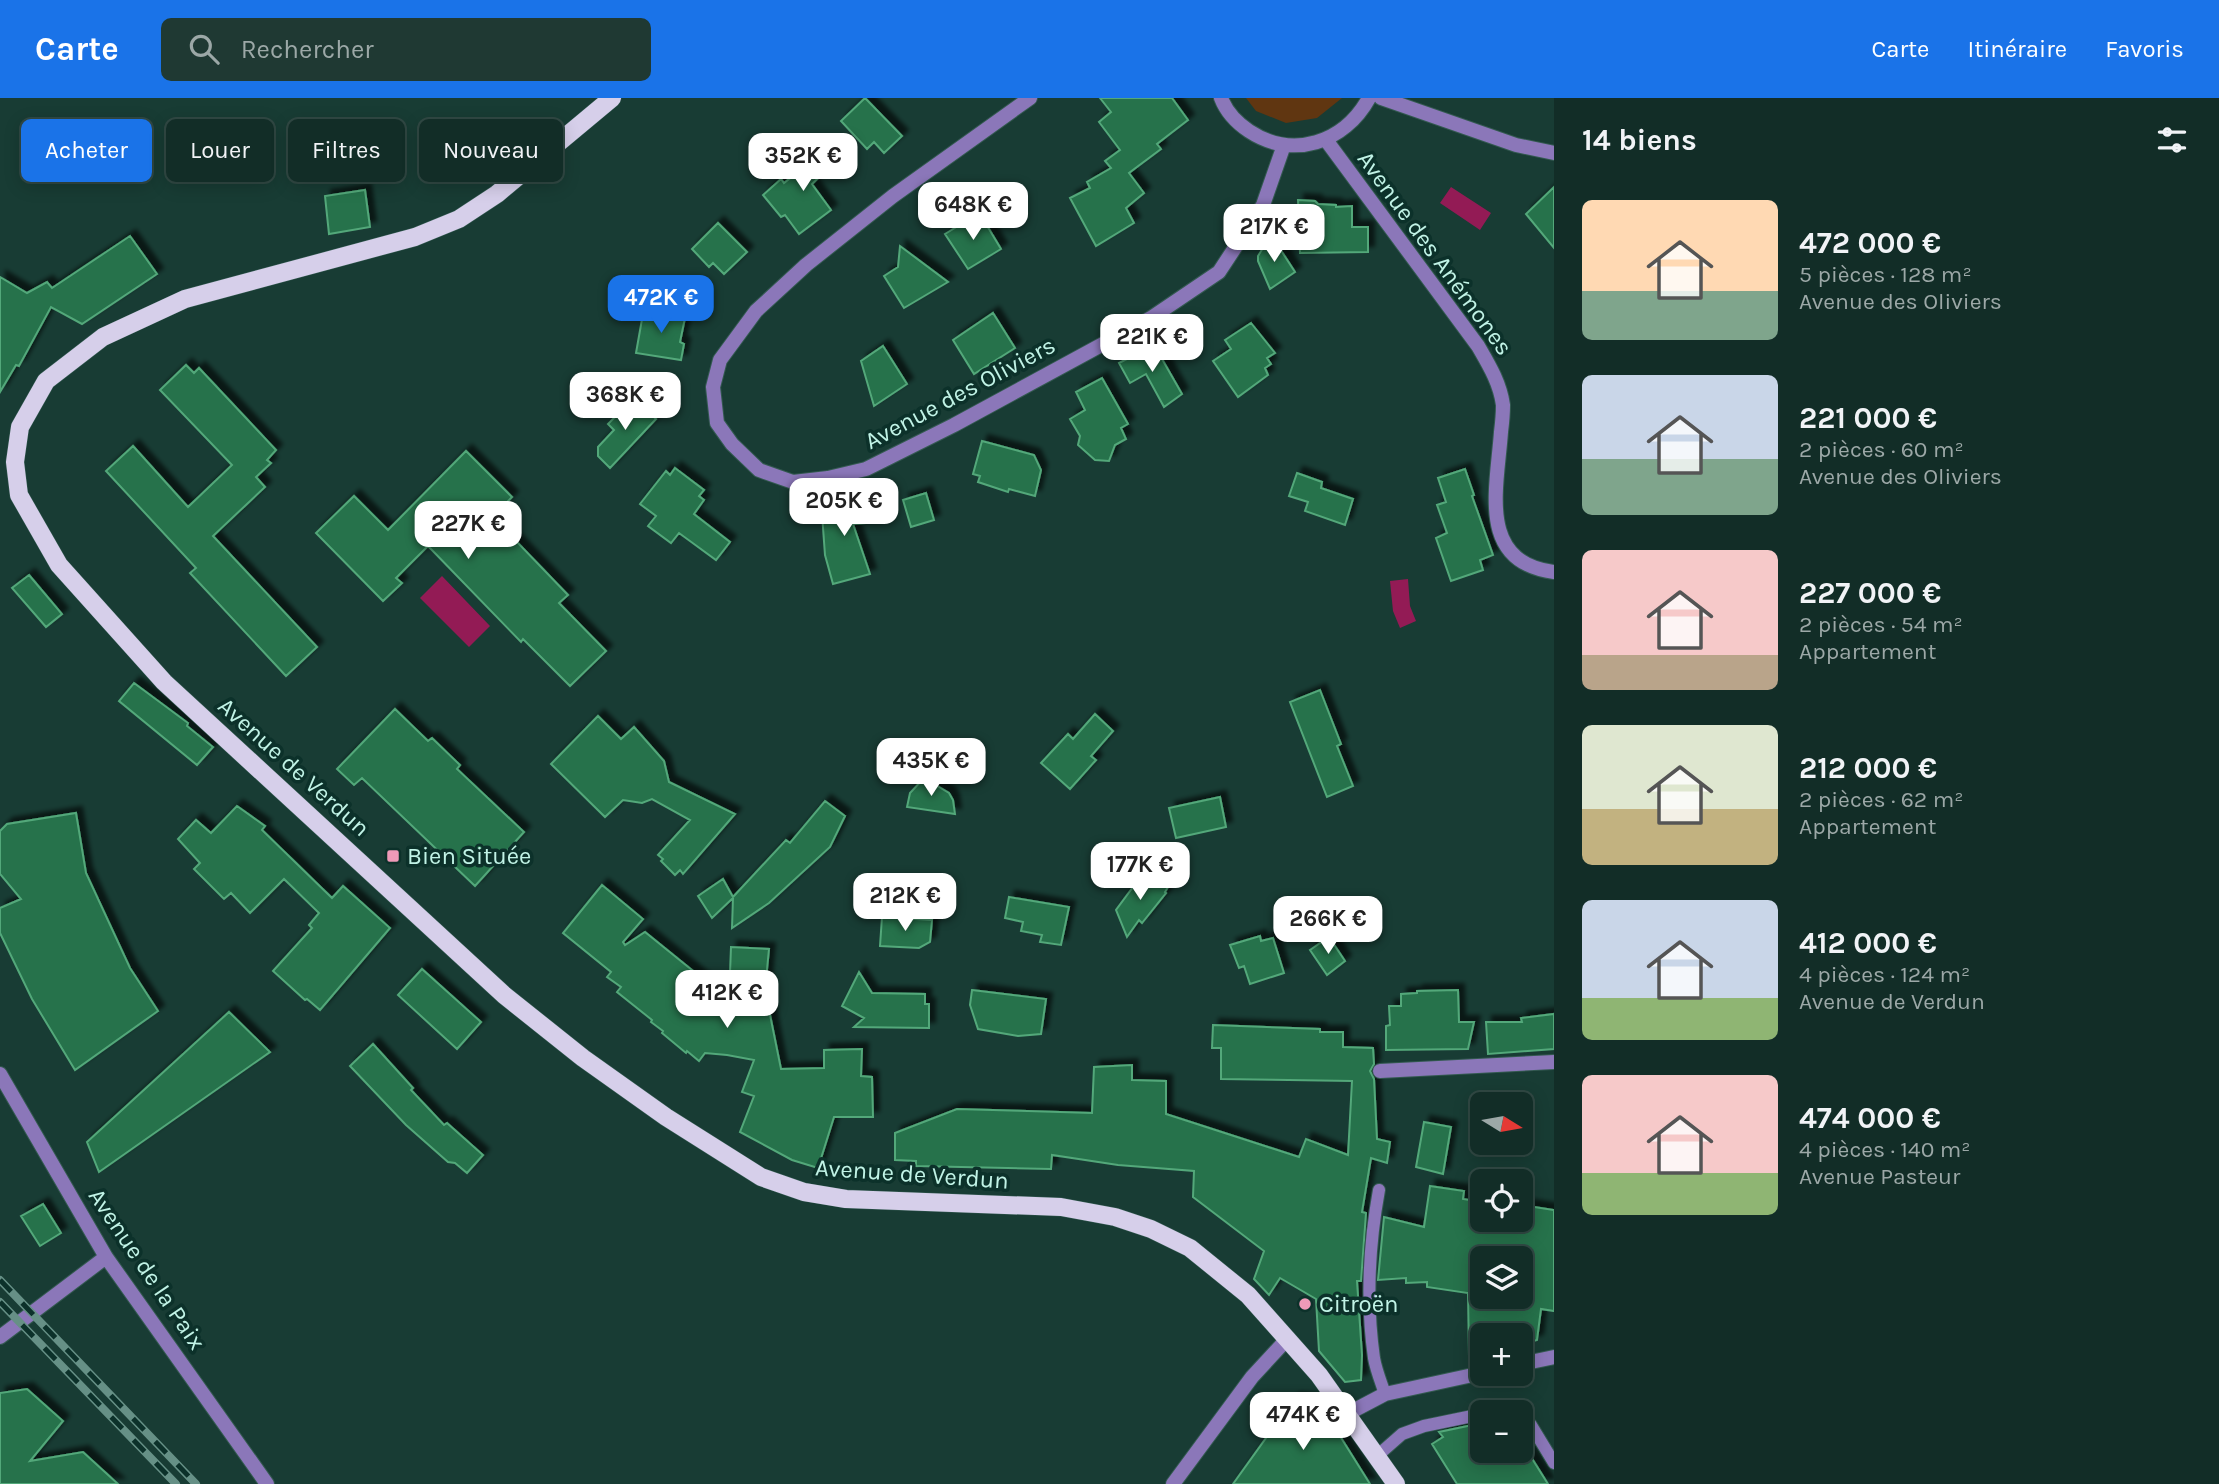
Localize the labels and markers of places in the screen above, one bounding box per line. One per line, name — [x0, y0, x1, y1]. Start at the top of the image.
pin: 352K € — [746, 134, 860, 193]
pin: 648K € — [916, 183, 1030, 242]
pin: 217K € — [1217, 204, 1331, 264]
pin: 472K € — [604, 275, 718, 335]
pin: 221K € — [1095, 314, 1209, 374]
pin: 368K € — [568, 372, 682, 432]
pin: 205K € — [787, 478, 901, 538]
pin: 227K € — [411, 502, 525, 561]
pin: 435K € — [874, 738, 988, 798]
place label: Bien Située — [407, 842, 531, 870]
pin: 177K € — [1083, 842, 1197, 902]
marker: Bien Située — [385, 848, 401, 864]
pin: 212K € — [848, 874, 962, 933]
pin: 266K € — [1271, 896, 1385, 956]
pin: 412K € — [670, 970, 784, 1030]
place label: Citroën — [1319, 1290, 1399, 1318]
marker: Citroën — [1297, 1296, 1313, 1312]
pin: 474K € — [1246, 1392, 1360, 1452]

